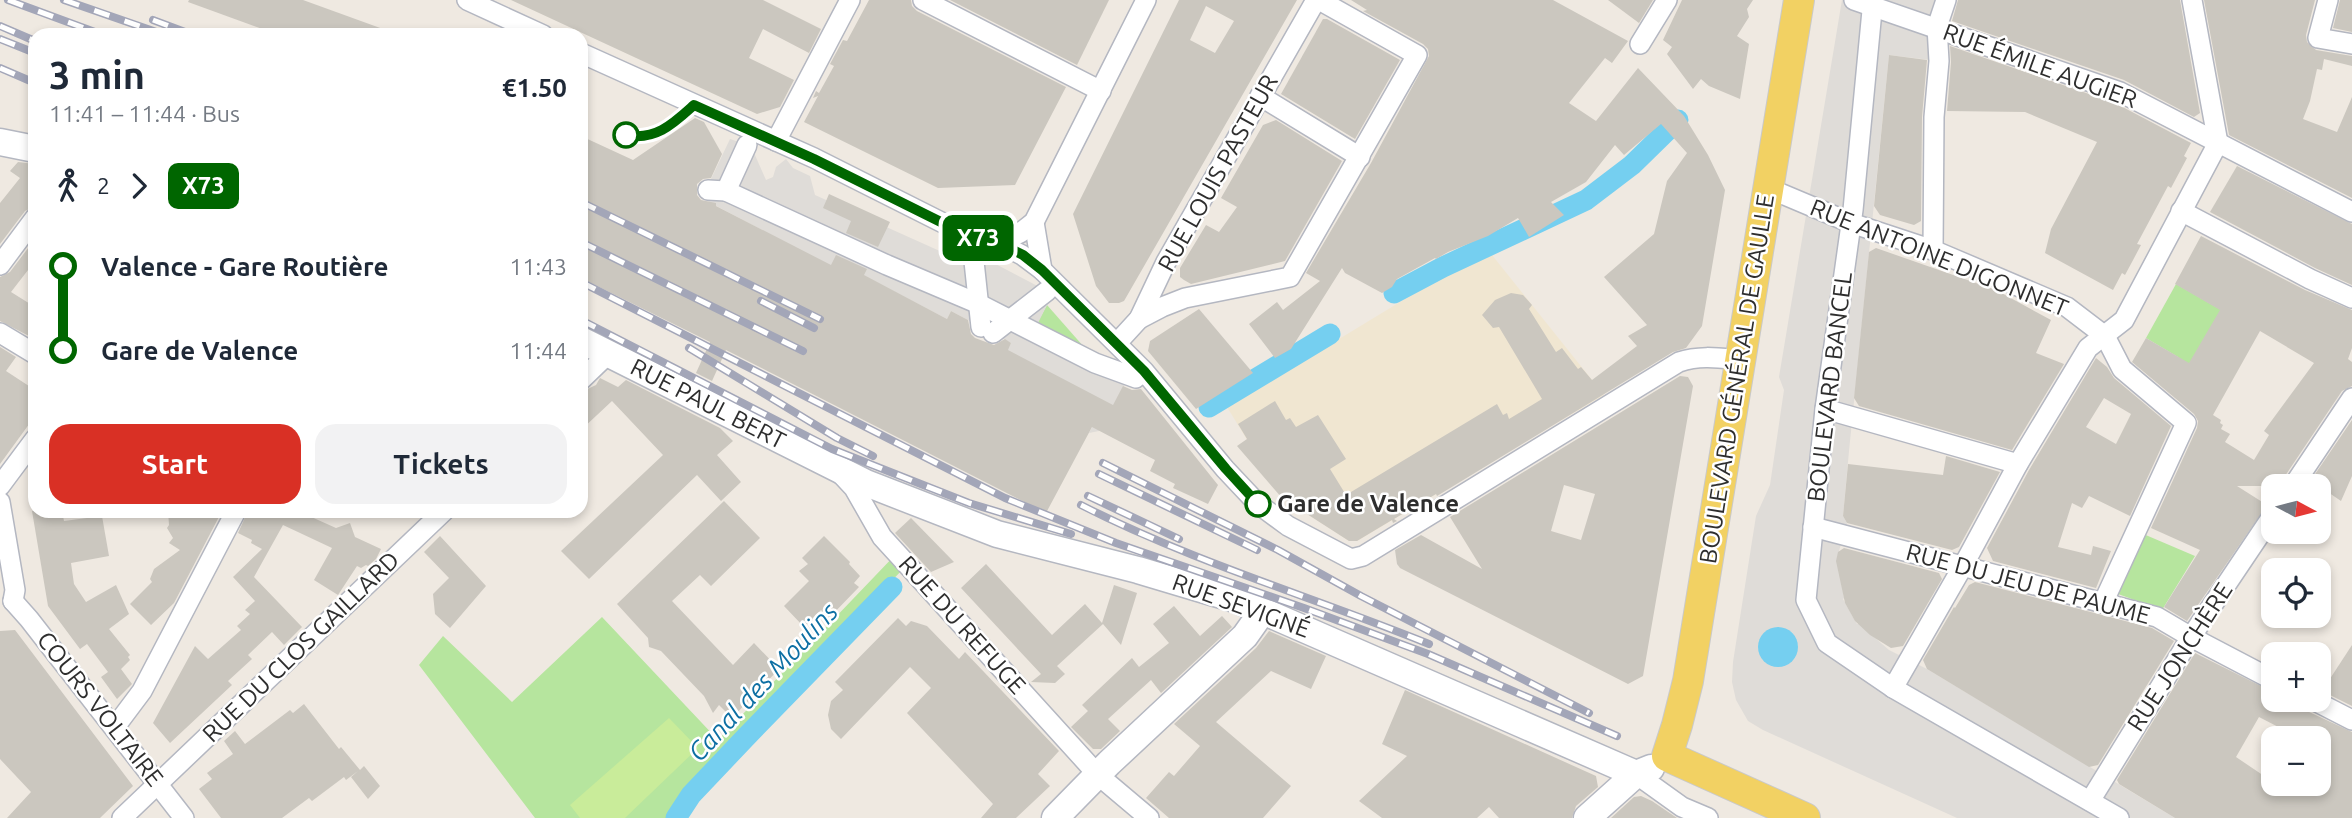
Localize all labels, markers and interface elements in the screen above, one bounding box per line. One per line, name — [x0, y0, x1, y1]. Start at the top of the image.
street label: RUE ÉMILE AUGIER — [1940, 17, 2141, 113]
text: 3 min — [49, 54, 145, 96]
street label: RUE LOUIS PASTEUR — [1152, 70, 1283, 276]
text: €1.50 — [502, 73, 567, 102]
text: 11:41 – 11:44 · Bus — [49, 101, 240, 126]
unlabelled marker — [613, 122, 639, 148]
icon: walk — [49, 167, 87, 205]
icon: forward — [120, 167, 158, 205]
text: X73 — [182, 172, 225, 199]
text: 2 — [97, 173, 110, 198]
street label: BOULEVARD GÉNÉRAL DE GAULLE — [1693, 192, 1779, 566]
street label: RUE ANTOINE DIGONNET — [1806, 193, 2072, 322]
line badge: X73 — [938, 215, 1018, 261]
text: X73 — [957, 224, 999, 251]
text: Valence - Gare Routière — [101, 252, 389, 281]
text: 11:43 — [509, 254, 567, 279]
street label: BOULEVARD BANCEL — [1802, 270, 1857, 503]
text: Gare de Valence — [101, 336, 298, 365]
text: 11:44 — [509, 338, 567, 363]
street label: RUE PAUL BERT — [626, 353, 790, 454]
button: Start — [49, 424, 301, 504]
button: Tickets — [315, 424, 567, 504]
north arrow — [2261, 474, 2331, 544]
map controls — [2261, 474, 2331, 796]
place label: Gare de Valence — [1277, 490, 1459, 517]
marker: Gare de Valence — [1245, 491, 1271, 517]
street label: RUE DU JEU DE PAUME — [1903, 538, 2153, 629]
street label: RUE DU CLOS GAILLARD — [197, 546, 404, 747]
street label: RUE DU REFUGE — [893, 550, 1031, 699]
button: locate — [2261, 558, 2331, 628]
street label: RUE SEVIGNÉ — [1169, 567, 1314, 643]
street label: RUE JONCHÈRE — [2121, 577, 2238, 736]
water label: Canal des Moulins — [682, 597, 843, 767]
street label: COURS VOLTAIRE — [32, 626, 169, 791]
button: + — [2261, 642, 2331, 712]
button: − — [2261, 726, 2331, 796]

